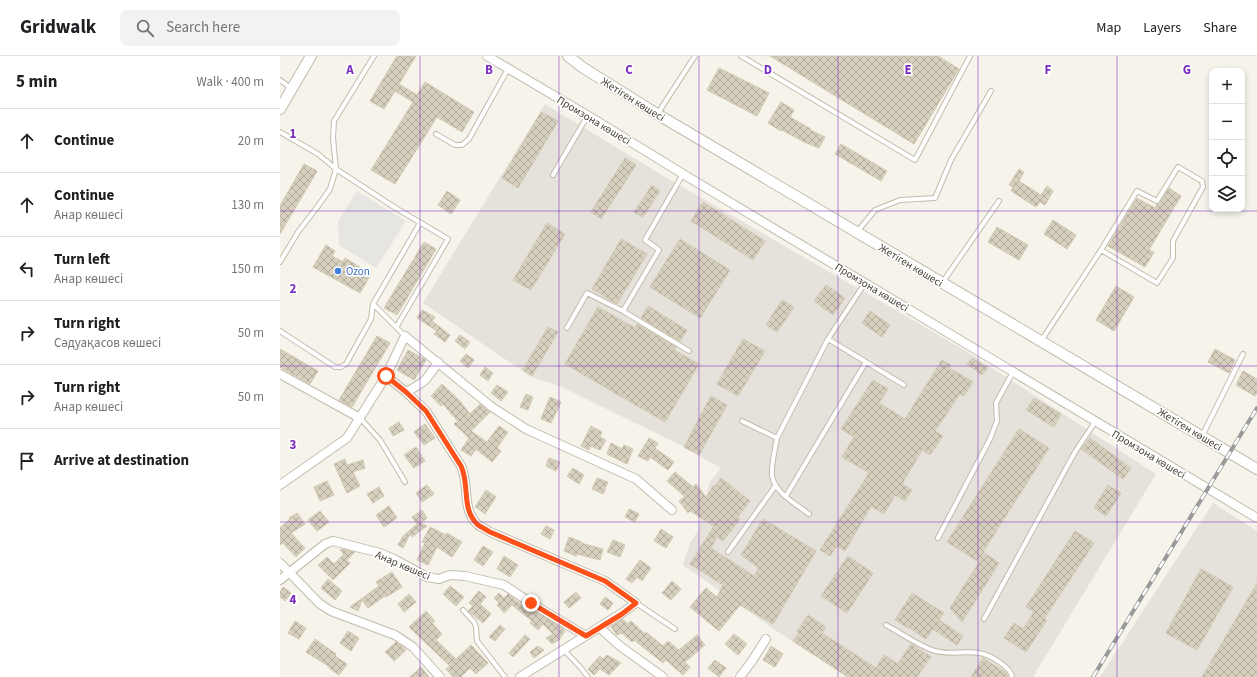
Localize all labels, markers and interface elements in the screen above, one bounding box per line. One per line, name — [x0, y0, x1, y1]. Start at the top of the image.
search box — [120, 10, 400, 46]
text: Gridwalk — [20, 14, 96, 41]
icon: search — [134, 17, 156, 39]
text: Search here — [166, 17, 240, 38]
text: Map — [1096, 18, 1121, 38]
text: Layers — [1143, 18, 1181, 38]
text: Share — [1203, 18, 1237, 38]
text: A — [345, 61, 354, 79]
text: B — [485, 61, 493, 79]
text: C — [625, 61, 633, 79]
text: D — [764, 61, 772, 79]
text: E — [904, 61, 912, 79]
text: F — [1045, 61, 1052, 79]
text: G — [1183, 61, 1191, 79]
map controls — [1209, 68, 1245, 212]
button: + — [1209, 68, 1245, 104]
text: 5 min — [16, 70, 57, 94]
text: Walk · 400 m — [196, 73, 264, 91]
street label: Жетіген көшесі — [598, 74, 668, 125]
street label: Промзона көшесі — [554, 92, 633, 148]
button: − — [1209, 104, 1245, 140]
text: 1 — [290, 125, 297, 143]
icon: ahead — [16, 130, 38, 152]
text: Continue — [54, 130, 114, 151]
text: 20 m — [238, 132, 264, 150]
button: locate — [1209, 140, 1245, 176]
button: layers — [1209, 176, 1245, 212]
text: Continue — [54, 185, 114, 206]
icon: ahead — [16, 194, 38, 216]
text: 130 m — [231, 196, 264, 214]
text: Анар көшесі — [54, 206, 123, 224]
street label: Жетіген көшесі — [876, 240, 946, 291]
text: Turn left — [54, 249, 110, 270]
icon: left — [16, 258, 38, 280]
street label: Промзона көшесі — [832, 259, 911, 315]
text: 150 m — [231, 260, 264, 278]
place label: Ozon — [346, 264, 370, 279]
marker: Ozon — [333, 266, 343, 276]
text: Анар көшесі — [54, 270, 123, 288]
text: 2 — [290, 280, 297, 298]
text: Turn right — [54, 313, 120, 334]
icon: right — [16, 322, 38, 344]
text: 50 m — [238, 324, 264, 342]
text: Сәдуақасов көшесі — [54, 334, 161, 352]
route start — [377, 367, 395, 385]
text: Turn right — [54, 377, 120, 398]
icon: right — [16, 386, 38, 408]
text: 50 m — [238, 388, 264, 406]
text: Анар көшесі — [54, 398, 123, 416]
street label: Жетіген көшесі — [1155, 404, 1225, 455]
street label: Промзона көшесі — [1109, 426, 1188, 482]
text: 3 — [290, 436, 297, 454]
icon: arrive — [16, 450, 38, 472]
text: Arrive at destination — [54, 450, 189, 471]
street label: Анар көшесі — [373, 547, 433, 584]
text: 4 — [290, 591, 297, 609]
route end — [522, 594, 540, 612]

